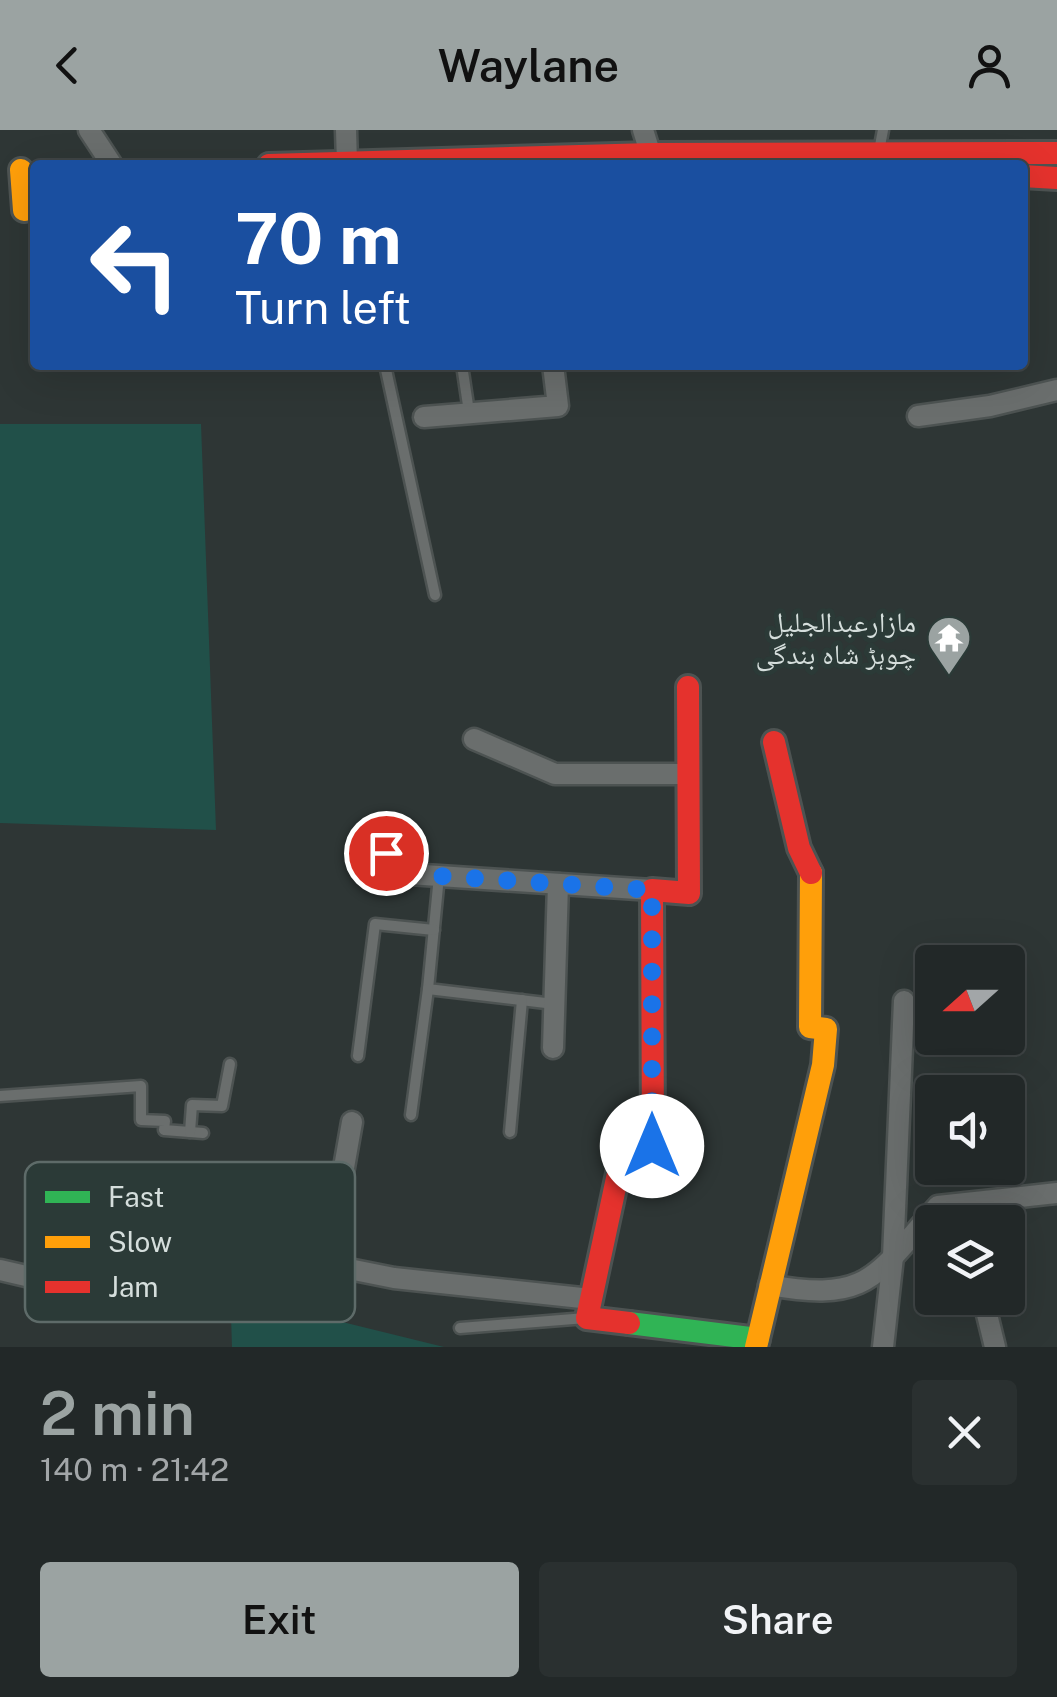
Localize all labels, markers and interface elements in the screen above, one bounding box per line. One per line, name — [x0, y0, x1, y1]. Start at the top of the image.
icon: back — [40, 38, 95, 93]
icon: person — [962, 38, 1017, 93]
text: Waylane — [438, 39, 619, 92]
text: 70 m — [235, 197, 402, 280]
icon: left — [70, 200, 200, 330]
text: Turn left — [235, 281, 411, 334]
place label: مازارعبدالجلیل چوہڑ شاہ بندگی — [756, 605, 916, 672]
temple icon: مازارعبدالجلیل چوہڑ شاہ بندگی — [926, 615, 972, 676]
pin — [344, 811, 429, 896]
icon: arrive — [359, 826, 414, 881]
north arrow — [915, 945, 1025, 1055]
map controls — [915, 945, 1025, 1315]
button: sound — [915, 1075, 1025, 1185]
position arrow — [600, 1094, 704, 1198]
legend — [25, 1162, 355, 1322]
text: Fast — [108, 1180, 164, 1213]
button: layers — [915, 1205, 1025, 1315]
text: Slow — [108, 1225, 172, 1258]
text: Jam — [108, 1270, 159, 1303]
text: 2 min — [40, 1378, 195, 1449]
button: close — [912, 1380, 1017, 1485]
text: 140 m · 21:42 — [40, 1451, 229, 1488]
button: Exit — [40, 1562, 519, 1677]
button: Share — [539, 1562, 1017, 1677]

